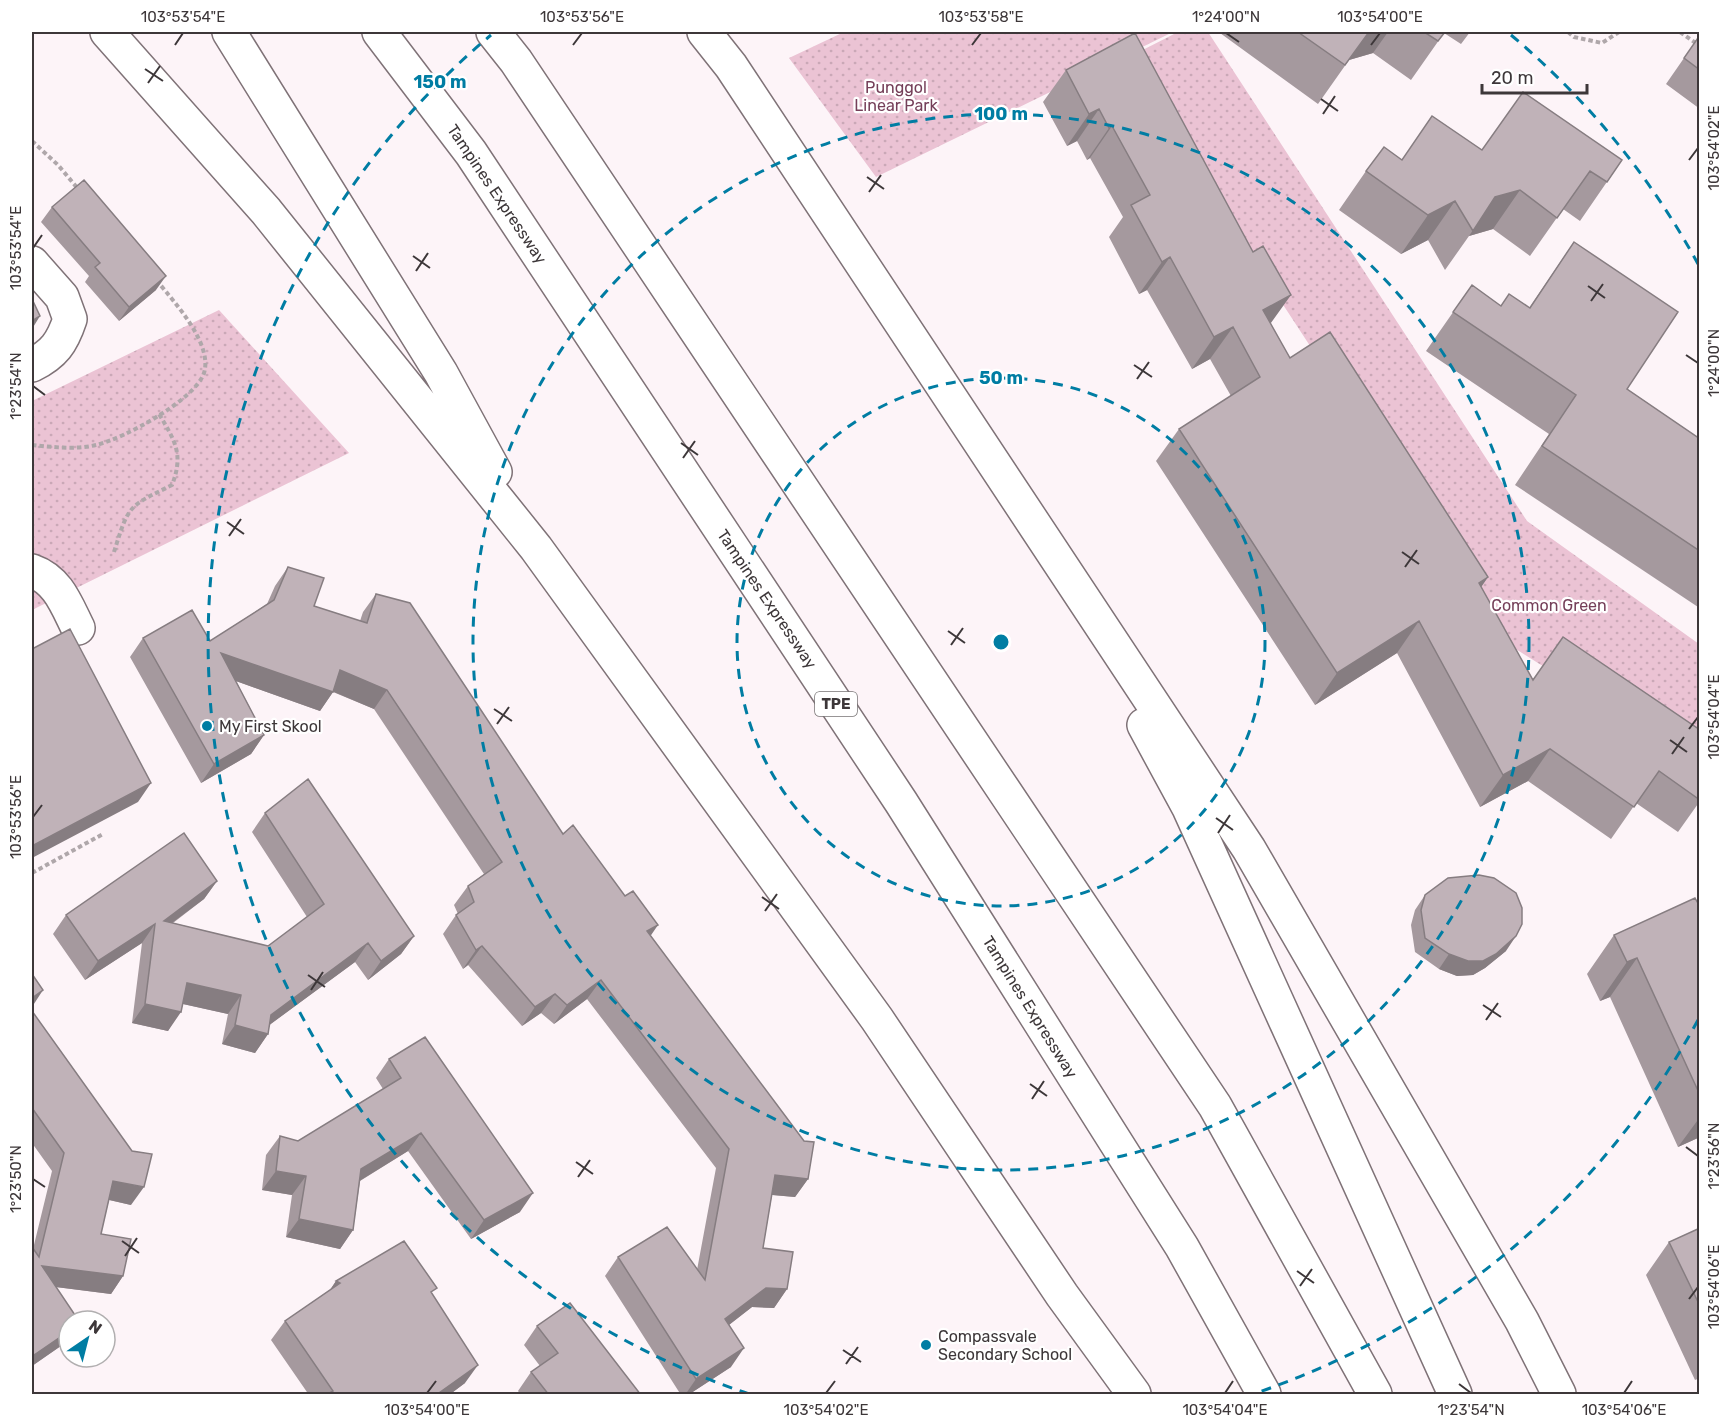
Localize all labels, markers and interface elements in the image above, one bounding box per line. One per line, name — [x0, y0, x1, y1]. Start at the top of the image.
text: 103°53'54"E — [141, 8, 225, 26]
text: 103°53'56"E — [540, 8, 624, 26]
text: 103°53'58"E — [938, 8, 1024, 26]
text: 1°24'00"N — [1192, 8, 1260, 26]
text: 103°54'00"E — [1337, 8, 1423, 26]
scale bar — [1482, 57, 1587, 95]
text: 20 m — [1491, 67, 1533, 89]
text: 150 m — [413, 71, 467, 93]
park label: Punggol Linear Park — [854, 78, 938, 115]
text: 100 m — [974, 103, 1028, 125]
text: 103°54'02"E — [1705, 106, 1723, 190]
street label: Tampines Expressway — [443, 121, 551, 267]
text: 103°53'54"E — [7, 206, 25, 290]
text: 1°24'00"N — [1705, 329, 1723, 397]
text: 1°23'54"N — [7, 352, 25, 420]
text: 50 m — [979, 367, 1023, 389]
street label: Tampines Expressway — [713, 526, 821, 672]
park label: Common Green — [1491, 596, 1607, 615]
centre of rings — [991, 632, 1011, 652]
text: 103°54'04"E — [1705, 674, 1723, 760]
road number: TPE — [815, 692, 857, 716]
place label: My First Skool — [219, 717, 322, 736]
marker: My First Skool — [200, 719, 214, 733]
text: 103°53'56"E — [7, 775, 25, 859]
street label: Tampines Expressway — [979, 932, 1082, 1082]
text: 1°23'56"N — [1705, 1123, 1723, 1189]
text: 1°23'50"N — [7, 1145, 25, 1213]
text: 103°54'06"E — [1705, 1245, 1723, 1329]
north arrow — [57, 1309, 117, 1369]
text: N — [85, 1316, 105, 1338]
place label: Compassvale Secondary School — [938, 1327, 1072, 1364]
marker: Compassvale Secondary School — [919, 1338, 933, 1352]
text: 103°54'00"E — [384, 1401, 470, 1419]
text: 103°54'02"E — [784, 1401, 868, 1419]
text: 103°54'04"E — [1182, 1401, 1268, 1419]
text: 1°23'54"N — [1437, 1401, 1505, 1419]
text: 103°54'06"E — [1582, 1401, 1666, 1419]

